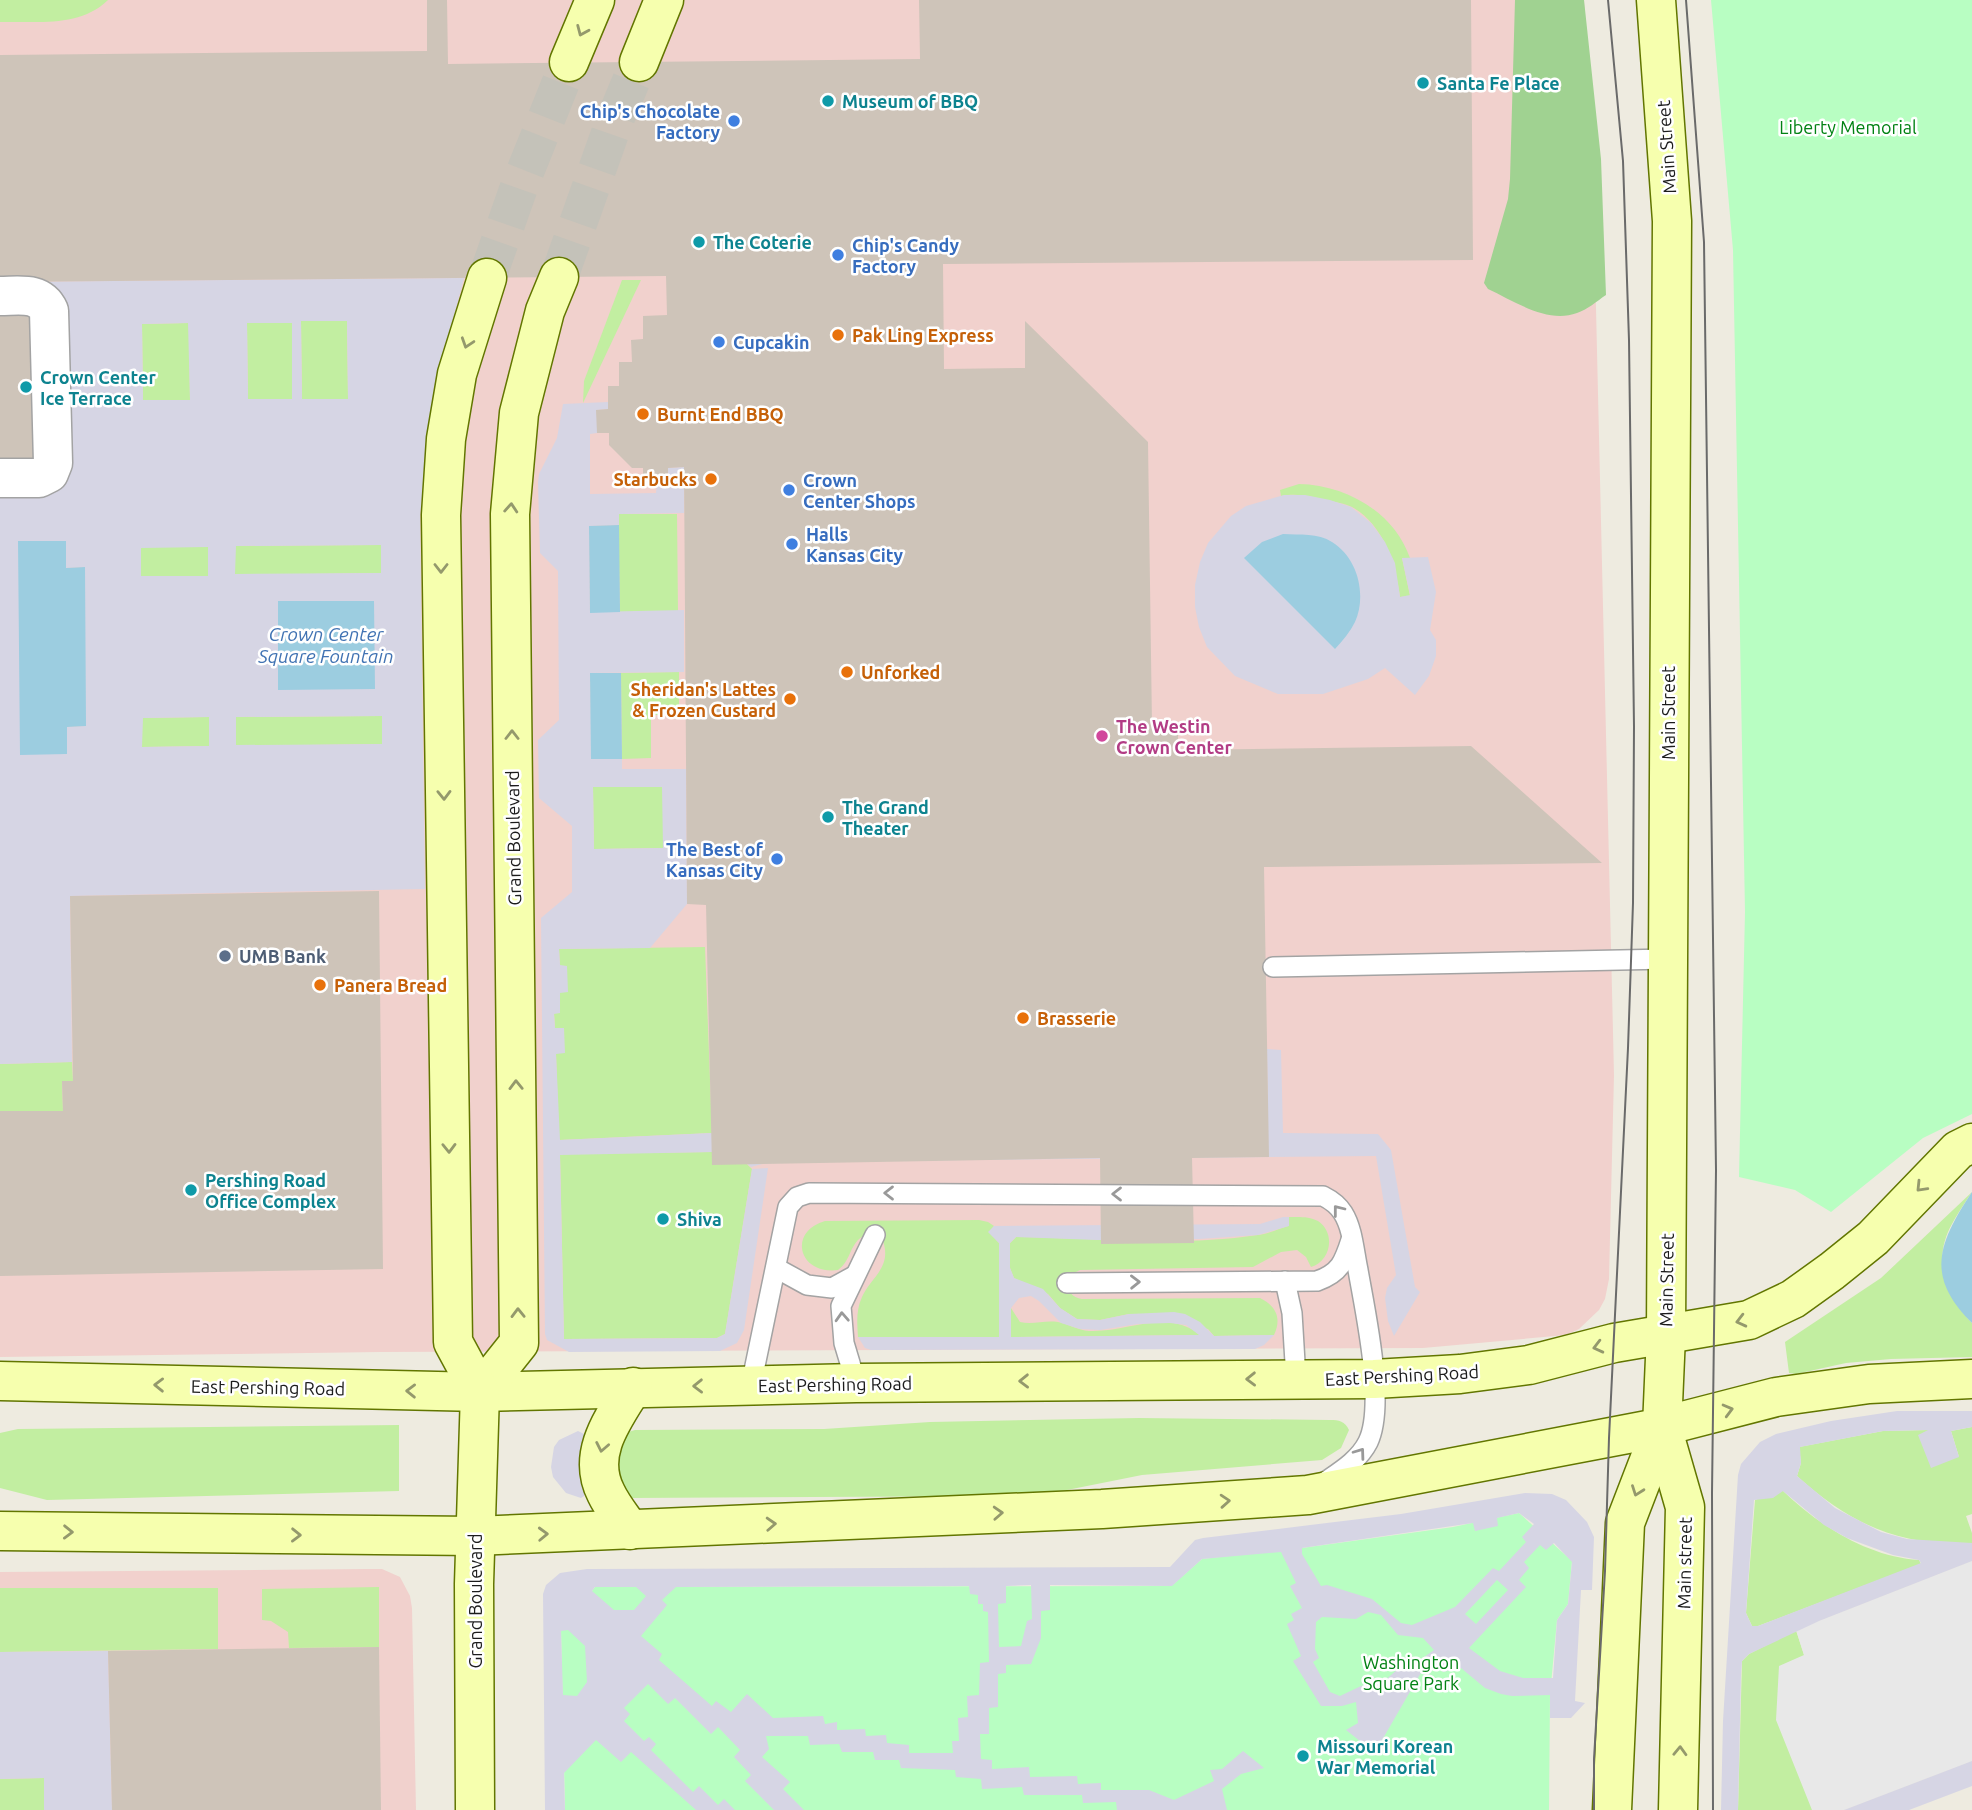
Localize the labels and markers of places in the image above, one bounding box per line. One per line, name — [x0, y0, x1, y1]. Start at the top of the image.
place label: Santa Fe Place — [1437, 73, 1560, 93]
marker: Santa Fe Place — [1415, 75, 1431, 91]
place label: Museum of BBQ — [842, 91, 978, 111]
marker: Museum of BBQ — [820, 93, 836, 109]
place label: Chip's Chocolate Factory — [580, 101, 720, 142]
marker: Chip's Chocolate Factory — [726, 113, 742, 129]
place label: The Coterie — [713, 232, 812, 252]
marker: The Coterie — [691, 234, 707, 250]
place label: Chip's Candy Factory — [852, 235, 959, 276]
marker: Chip's Candy Factory — [830, 247, 846, 263]
place label: Pak Ling Express — [852, 325, 994, 345]
marker: Pak Ling Express — [830, 327, 846, 343]
place label: Cupcakin — [733, 332, 810, 352]
marker: Cupcakin — [711, 334, 727, 350]
place label: Crown Center Ice Terrace — [40, 367, 156, 408]
marker: Crown Center Ice Terrace — [18, 379, 34, 395]
place label: Burnt End BBQ — [657, 404, 784, 424]
marker: Burnt End BBQ — [635, 406, 651, 422]
place label: Starbucks — [613, 469, 697, 489]
place label: Crown Center Shops — [803, 470, 916, 511]
marker: Starbucks — [703, 471, 719, 487]
marker: Crown Center Shops — [781, 482, 797, 498]
place label: Halls Kansas City — [806, 524, 904, 565]
marker: Halls Kansas City — [784, 536, 800, 552]
place label: Unforked — [861, 662, 940, 682]
marker: Unforked — [839, 664, 855, 680]
place label: Sheridan's Lattes & Frozen Custard — [631, 679, 776, 720]
marker: Sheridan's Lattes & Frozen Custard — [782, 691, 798, 707]
place label: The Westin Crown Center — [1116, 716, 1232, 757]
marker: The Westin Crown Center — [1094, 728, 1110, 744]
place label: The Grand Theater — [842, 797, 929, 838]
marker: The Grand Theater — [820, 809, 836, 825]
place label: The Best of Kansas City — [666, 839, 764, 880]
marker: The Best of Kansas City — [769, 851, 785, 867]
place label: UMB Bank — [239, 946, 326, 966]
marker: UMB Bank — [217, 948, 233, 964]
place label: Panera Bread — [334, 975, 447, 995]
marker: Panera Bread — [312, 977, 328, 993]
place label: Brasserie — [1037, 1008, 1116, 1028]
marker: Brasserie — [1015, 1010, 1031, 1026]
place label: Pershing Road Office Complex — [205, 1170, 336, 1211]
marker: Pershing Road Office Complex — [183, 1182, 199, 1198]
place label: Shiva — [677, 1209, 722, 1229]
marker: Shiva — [655, 1211, 671, 1227]
place label: Missouri Korean War Memorial — [1317, 1736, 1453, 1777]
marker: Missouri Korean War Memorial — [1295, 1748, 1311, 1764]

